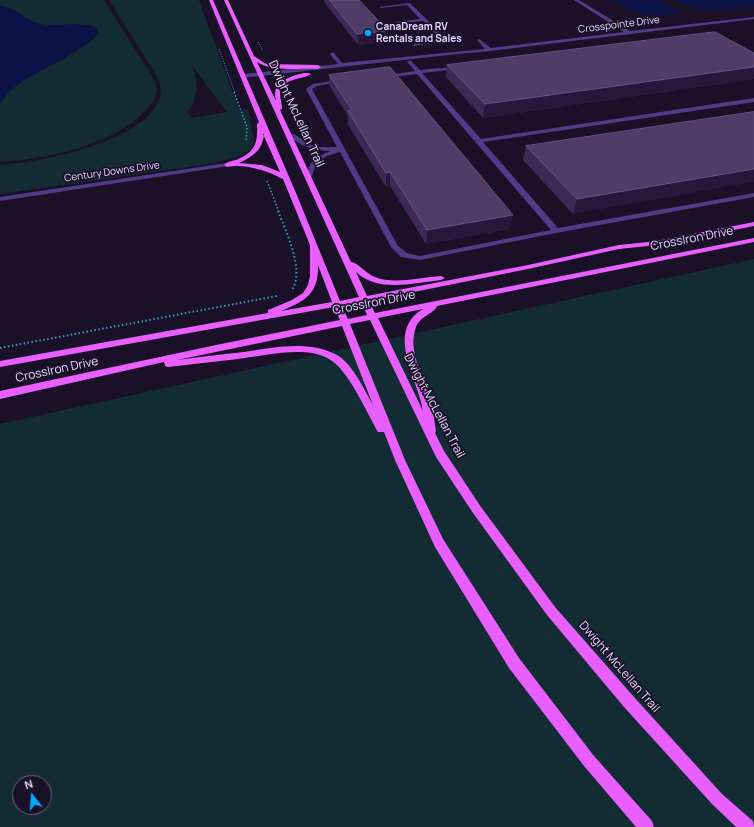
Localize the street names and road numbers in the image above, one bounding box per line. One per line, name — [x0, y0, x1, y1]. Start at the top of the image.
street label: Crosspointe Drive — [577, 14, 661, 36]
street label: Dwight McLellan Trail — [265, 58, 327, 170]
street label: Century Downs Drive — [64, 159, 160, 185]
street label: CrossIron Drive — [649, 224, 735, 254]
street label: CrossIron Drive — [331, 288, 417, 318]
street label: Dwight McLellan Trail — [400, 351, 468, 461]
street label: CrossIron Drive — [14, 354, 100, 386]
street label: Dwight McLellan Trail — [575, 618, 663, 716]

